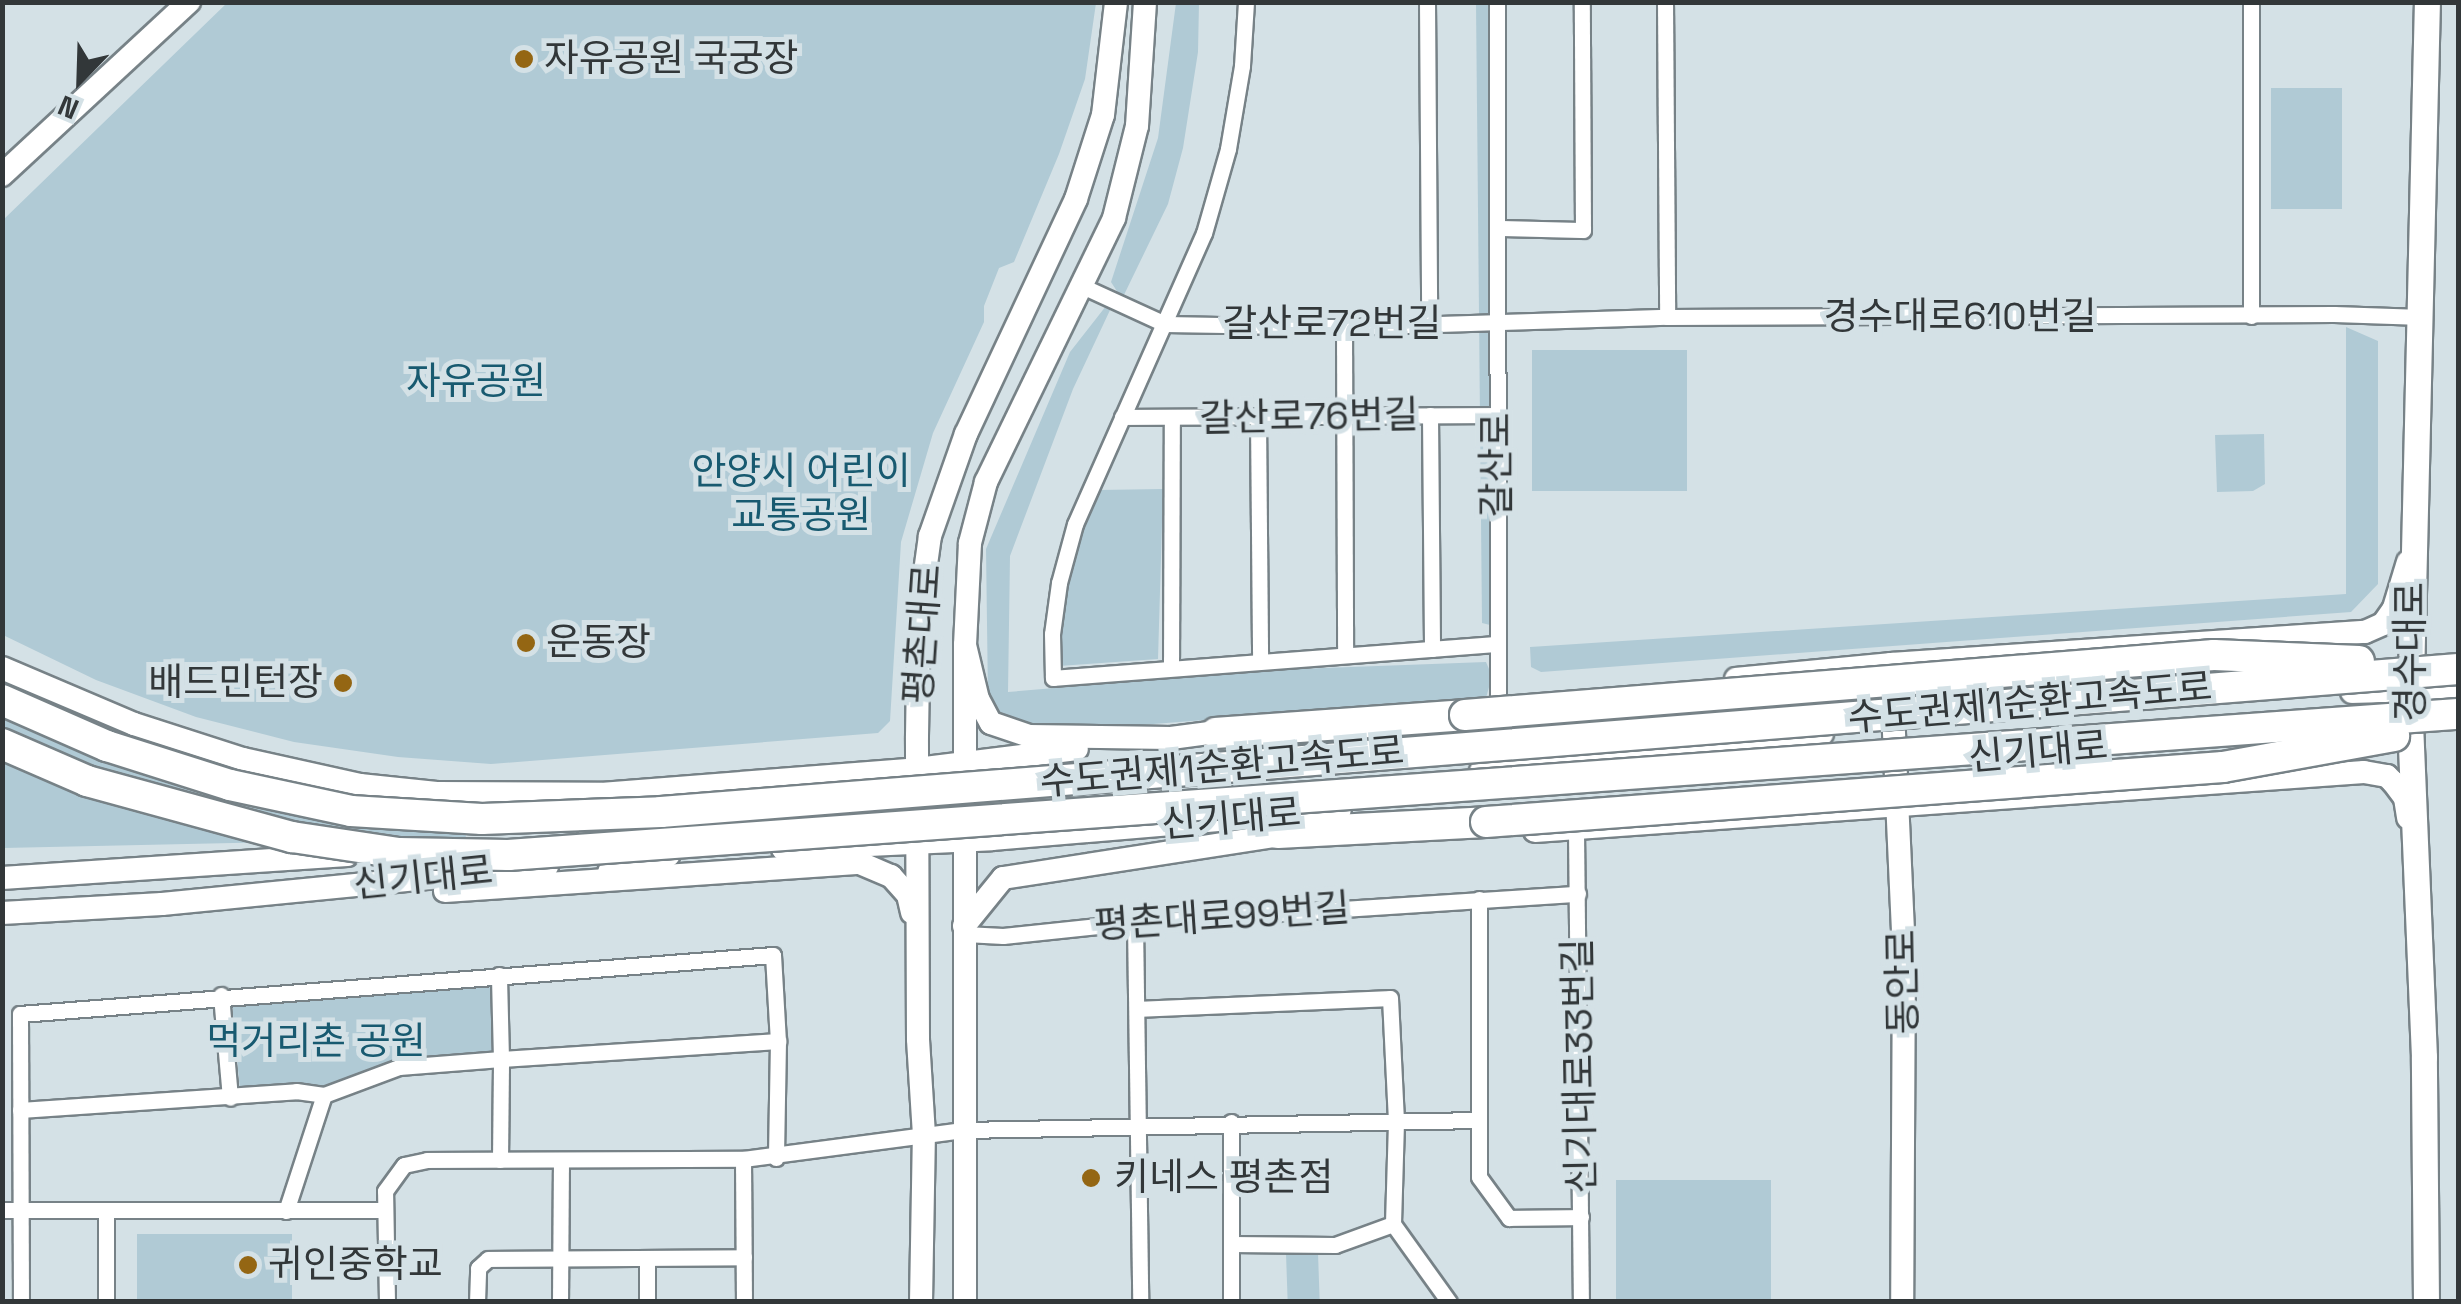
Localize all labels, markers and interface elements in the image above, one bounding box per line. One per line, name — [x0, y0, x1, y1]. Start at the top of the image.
north arrow — [30, 30, 130, 130]
place label: 자유공원 국궁장 — [544, 36, 798, 82]
marker: 자유공원 국궁장 — [513, 48, 535, 70]
text: N — [53, 87, 84, 128]
street label: 경수대로610번길 — [1823, 294, 2097, 340]
street label: 갈산로72번길 — [1223, 301, 1441, 347]
park label: 자유공원 — [406, 359, 546, 405]
street label: 갈산로76번길 — [1199, 392, 1419, 442]
street label: 갈산로 — [1474, 413, 1520, 517]
park label: 안양시 어린이 교통공원 — [691, 449, 911, 538]
street label: 평촌대로 — [895, 563, 951, 705]
street label: 경수대로 — [2388, 582, 2434, 722]
place label: 운동장 — [546, 620, 651, 666]
marker: 운동장 — [515, 632, 537, 654]
place label: 배드민턴장 — [148, 660, 323, 706]
street label: 수도권제1순환고속도로 — [1846, 664, 2214, 742]
marker: 배드민턴장 — [332, 672, 354, 694]
street label: 신기대로 — [1966, 723, 2110, 781]
street label: 수도권제1순환고속도로 — [1038, 728, 1406, 806]
street label: 신기대로 — [1159, 790, 1303, 848]
street label: 신기대로 — [351, 848, 495, 908]
street label: 평촌대로99번길 — [1093, 885, 1351, 949]
street label: 동안로 — [1879, 929, 1927, 1035]
street label: 신기대로33번길 — [1555, 938, 1605, 1194]
park label: 먹거리촌 공원 — [206, 1019, 426, 1065]
place label: 키네스 평촌점 — [1114, 1155, 1334, 1201]
marker: 키네스 평촌점 — [1078, 1165, 1104, 1191]
place label: 귀인중학교 — [268, 1242, 443, 1288]
marker: 귀인중학교 — [237, 1254, 259, 1276]

